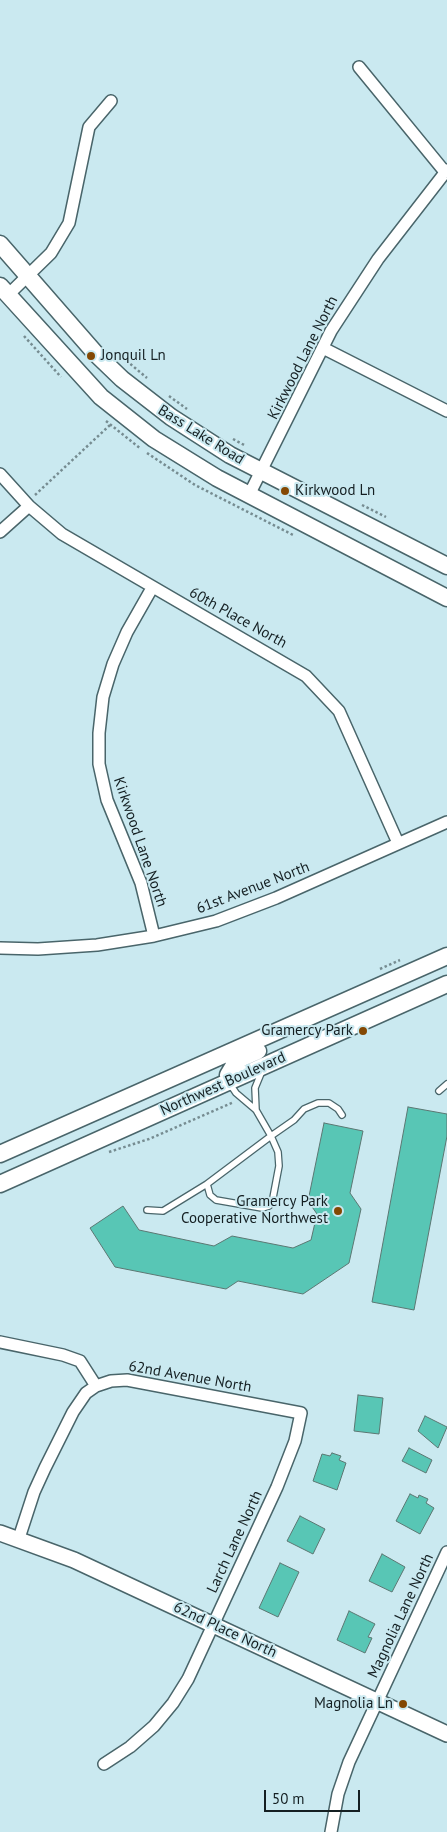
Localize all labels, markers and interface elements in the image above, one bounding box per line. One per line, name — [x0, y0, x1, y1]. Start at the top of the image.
street label: Kirkwood Lane North — [264, 293, 342, 423]
place label: Jonquil Ln — [101, 347, 166, 365]
marker: Jonquil Ln — [85, 350, 97, 362]
street label: Bass Lake Road — [155, 401, 247, 469]
place label: Kirkwood Ln — [295, 482, 375, 500]
marker: Kirkwood Ln — [279, 485, 291, 497]
street label: 60th Place North — [186, 584, 290, 652]
street label: Kirkwood Lane North — [109, 775, 171, 909]
street label: 61st Avenue North — [194, 858, 312, 918]
place label: Gramercy Park — [261, 1022, 353, 1040]
marker: Gramercy Park — [357, 1025, 369, 1037]
street label: Northwest Boulevard — [158, 1048, 288, 1120]
place label: Gramercy Park Cooperative Northwest — [181, 1193, 328, 1228]
marker: Gramercy Park Cooperative Northwest — [332, 1205, 344, 1217]
street label: 62nd Avenue North — [127, 1357, 253, 1397]
street label: Larch Lane North — [203, 1488, 267, 1596]
street label: Magnolia Lane North — [364, 1551, 438, 1681]
street label: 62nd Place North — [171, 1598, 279, 1662]
place label: Magnolia Ln — [314, 1695, 393, 1713]
marker: Magnolia Ln — [397, 1698, 409, 1710]
scale bar — [267, 1780, 363, 1812]
text: 50 m — [272, 1789, 305, 1808]

